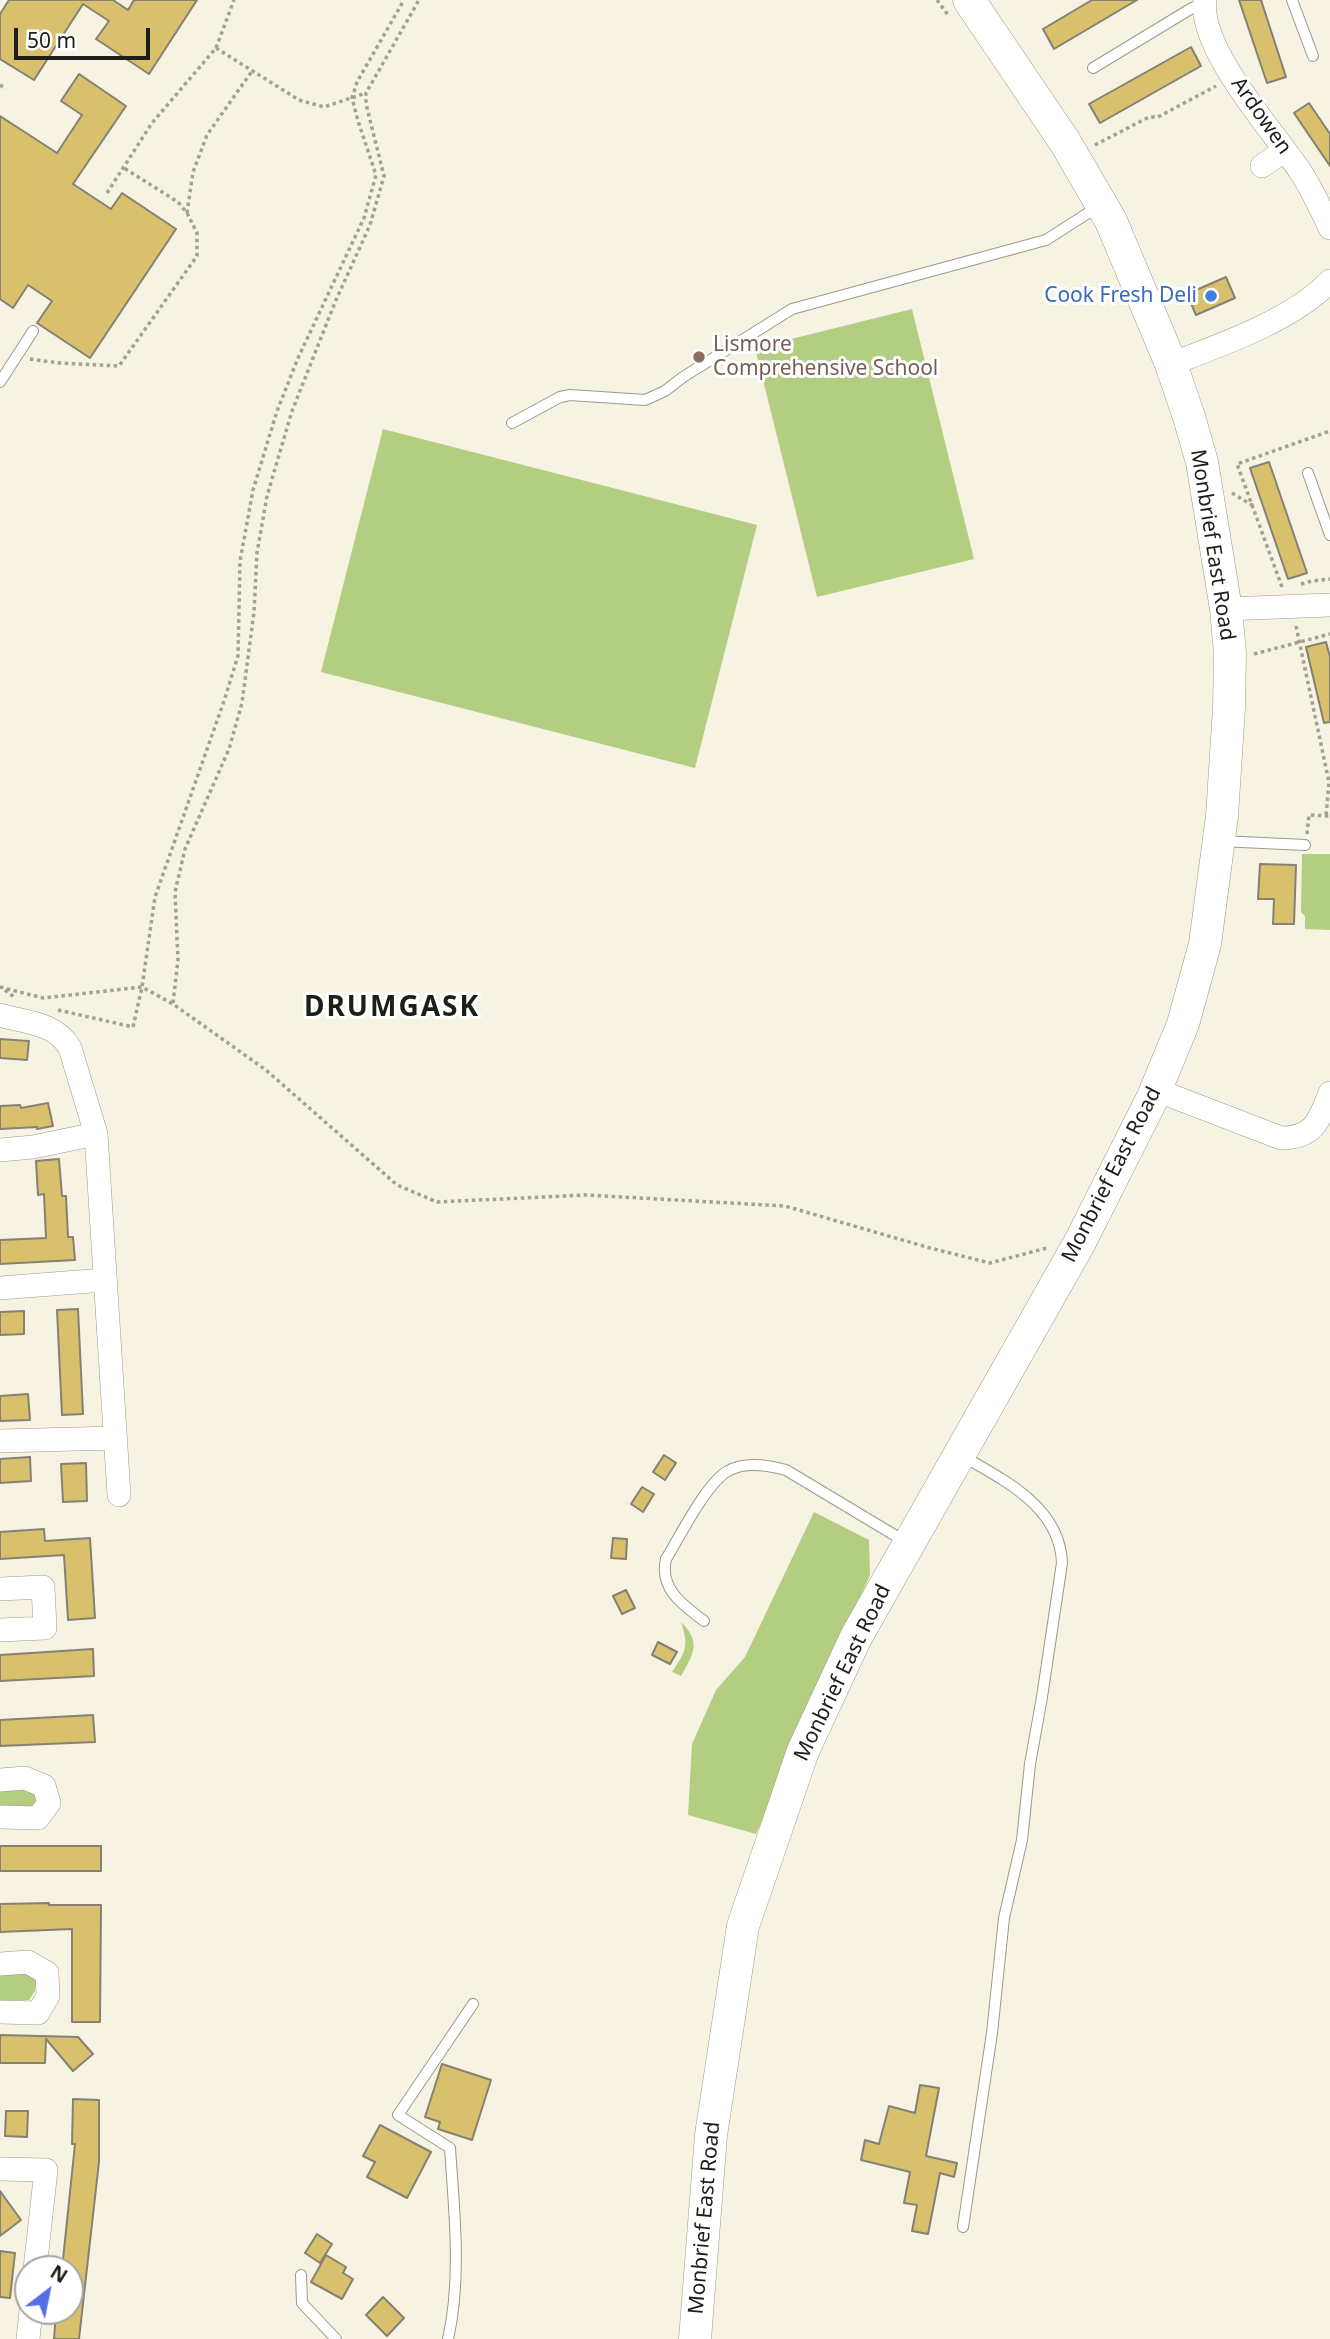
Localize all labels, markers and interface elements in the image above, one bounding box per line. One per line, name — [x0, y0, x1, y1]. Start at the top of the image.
scale bar — [18, 14, 154, 58]
text: 50 m — [27, 26, 76, 54]
street label: Ardowen — [1225, 73, 1297, 159]
place label: Cook Fresh Deli — [1044, 283, 1197, 309]
marker: Cook Fresh Deli — [1203, 288, 1219, 304]
place label: Lismore Comprehensive School — [713, 332, 938, 382]
marker: Lismore Comprehensive School — [691, 349, 707, 365]
street label: Monbrief East Road — [1184, 448, 1240, 642]
district label: DRUMGASK — [305, 991, 479, 1025]
street label: Monbrief East Road — [1057, 1083, 1167, 1267]
street label: Monbrief East Road — [789, 1581, 897, 1765]
street label: Monbrief East Road — [684, 2121, 726, 2315]
north arrow — [14, 2255, 84, 2325]
text: N — [46, 2259, 73, 2289]

